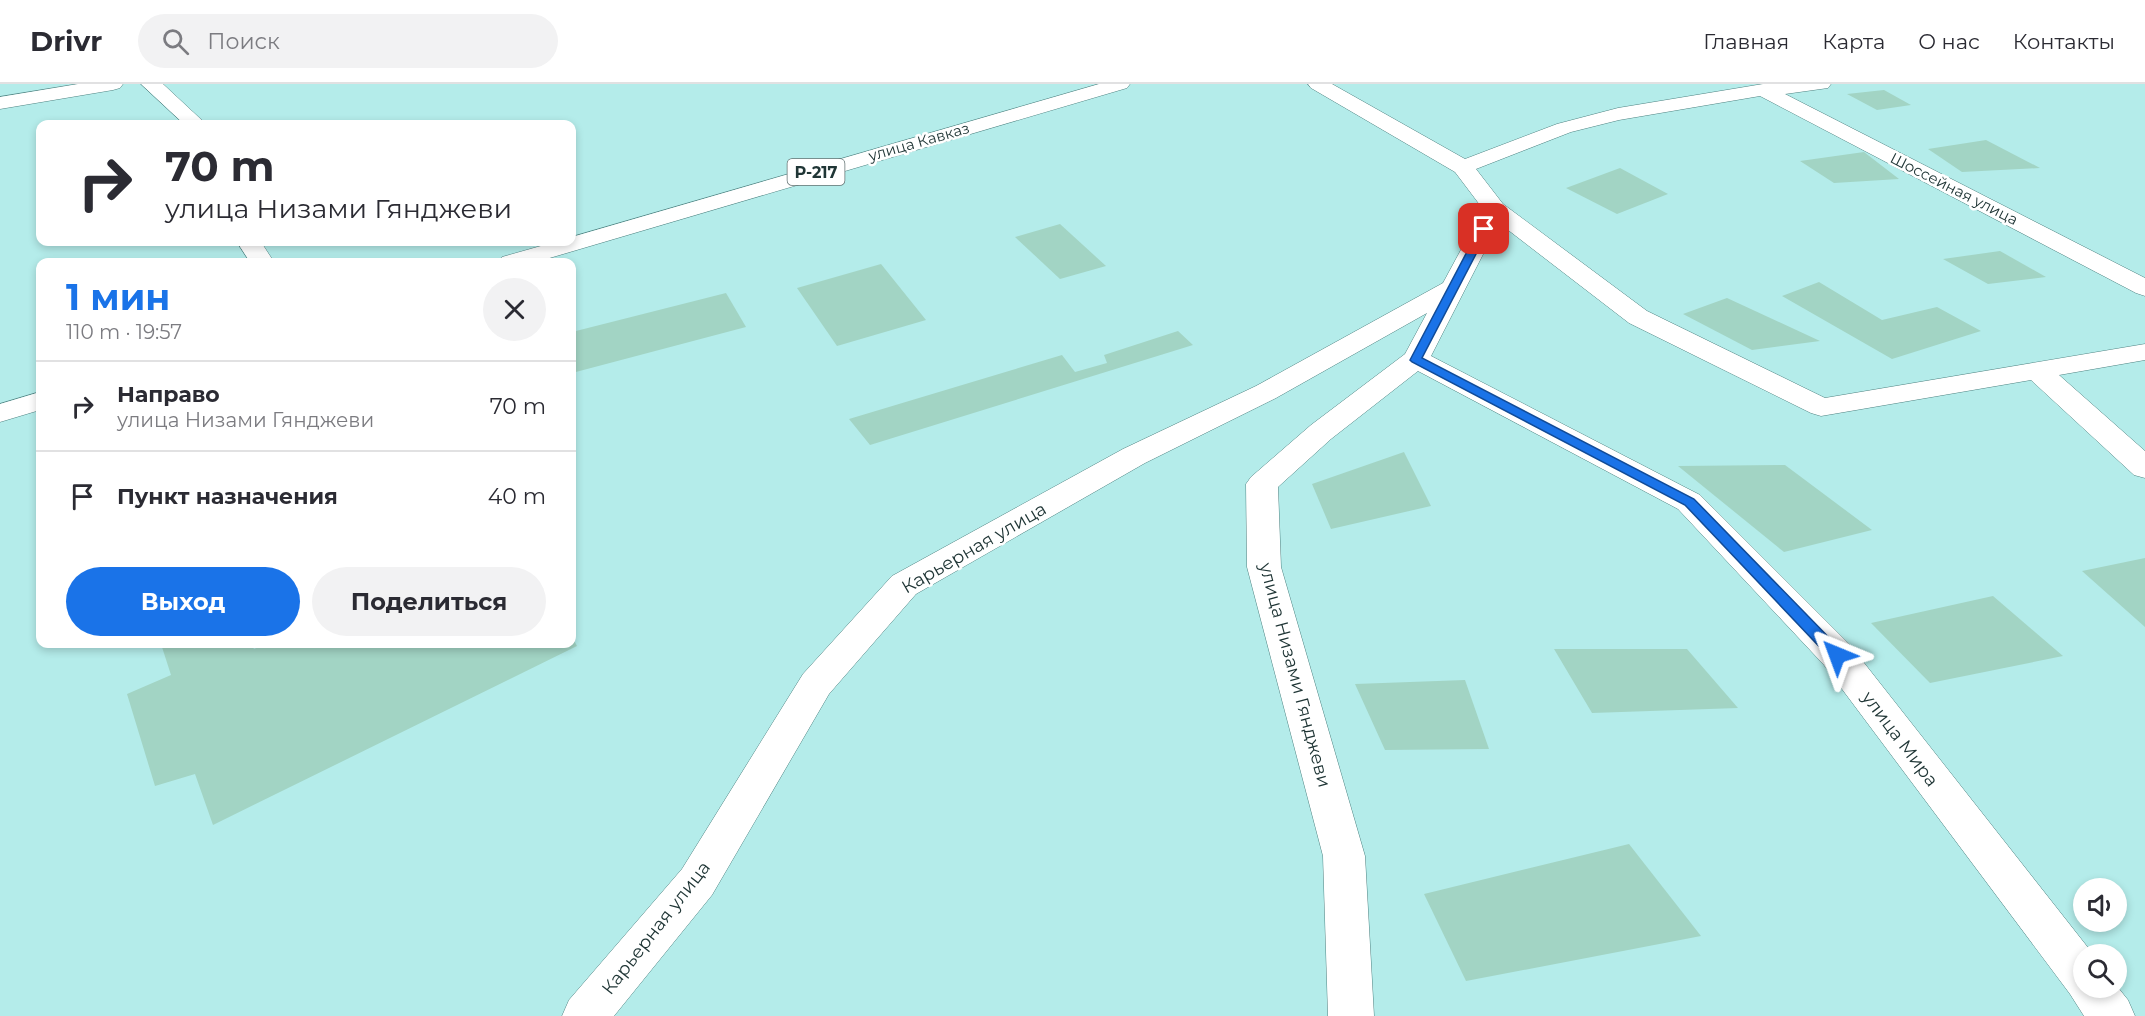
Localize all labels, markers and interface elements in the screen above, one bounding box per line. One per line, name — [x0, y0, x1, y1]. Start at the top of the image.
search box — [138, 14, 558, 68]
text: Drivr — [30, 24, 102, 58]
icon: search — [159, 25, 192, 58]
text: Поиск — [207, 28, 280, 55]
text: Главная — [1703, 29, 1789, 54]
text: Карта — [1822, 29, 1885, 54]
text: О нас — [1918, 29, 1980, 54]
text: Контакты — [2013, 29, 2115, 54]
street label: улица Кавказ — [865, 118, 972, 165]
text: 70 m — [165, 140, 275, 192]
icon: right — [66, 144, 144, 222]
street label: Шоссейная улица — [1887, 148, 2021, 229]
road number: Р-217 — [788, 159, 844, 185]
text: улица Низами Гянджеви — [165, 192, 512, 225]
pin — [1458, 203, 1509, 254]
icon: arrive — [1467, 212, 1500, 245]
text: 1 мин — [66, 275, 170, 319]
button: close — [483, 278, 546, 341]
text: 110 m · 19:57 — [66, 320, 182, 344]
text: Направо — [117, 381, 220, 408]
icon: right — [66, 390, 99, 423]
text: 70 m — [490, 393, 546, 420]
text: улица Низами Гянджеви — [117, 408, 374, 432]
icon: arrive — [66, 480, 99, 513]
text: Пункт назначения — [117, 483, 338, 510]
text: 40 m — [488, 483, 546, 510]
street label: Карьерная улица — [898, 498, 1050, 598]
street label: улица Низами Гянджеви — [1254, 559, 1336, 790]
button: Выход — [66, 567, 300, 636]
button: Поделиться — [312, 567, 546, 636]
position arrow — [1805, 623, 1869, 687]
street label: улица Мира — [1856, 686, 1943, 791]
street label: Карьерная улица — [597, 857, 715, 999]
map controls — [2073, 878, 2127, 998]
button: sound — [2073, 878, 2127, 932]
button: search — [2073, 944, 2127, 998]

